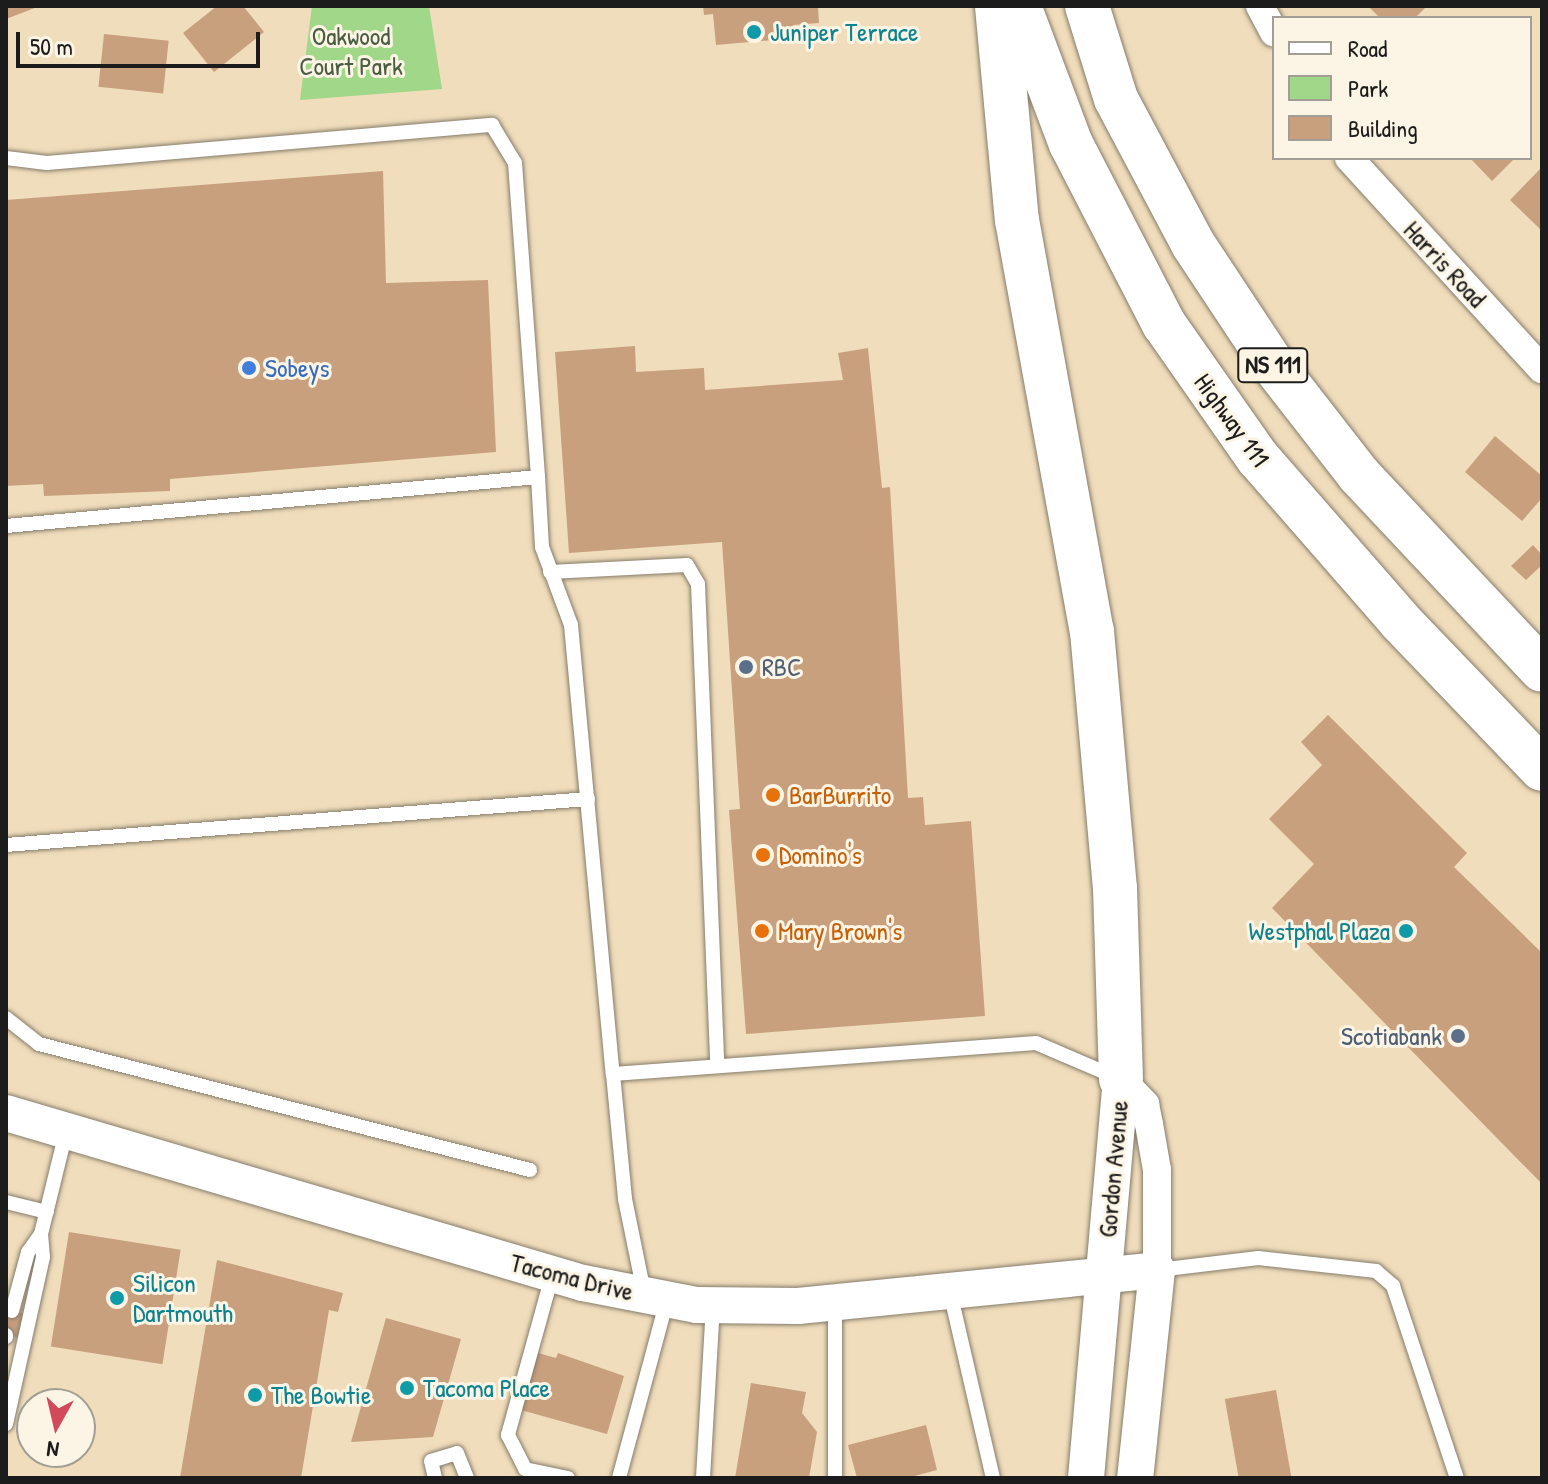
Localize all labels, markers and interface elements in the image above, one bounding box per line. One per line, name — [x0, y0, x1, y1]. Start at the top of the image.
scale bar — [20, 16, 264, 66]
place label: Juniper Terrace — [770, 16, 918, 48]
legend — [1272, 16, 1532, 160]
park label: Oakwood Court Park — [299, 20, 403, 82]
marker: Juniper Terrace — [745, 23, 763, 41]
text: 50 m — [30, 30, 73, 62]
text: Road — [1348, 32, 1387, 64]
text: Park — [1348, 72, 1388, 104]
text: Building — [1348, 112, 1418, 144]
street label: Harris Road — [1397, 214, 1493, 314]
road number: NS 111 — [1237, 345, 1309, 385]
place label: Sobeys — [265, 352, 329, 384]
marker: Sobeys — [240, 359, 258, 377]
street label: Highway 111 — [1188, 367, 1276, 473]
place label: RBC — [762, 651, 801, 683]
marker: RBC — [737, 658, 755, 676]
place label: BarBurrito — [789, 779, 891, 811]
marker: BarBurrito — [764, 786, 782, 804]
place label: Domino's — [779, 839, 862, 871]
marker: Domino's — [754, 846, 772, 864]
place label: Mary Brown's — [778, 915, 902, 947]
place label: Westphal Plaza — [1249, 915, 1390, 947]
marker: Mary Brown's — [753, 922, 771, 940]
marker: Westphal Plaza — [1397, 922, 1415, 940]
place label: Scotiabank — [1341, 1020, 1442, 1052]
marker: Scotiabank — [1449, 1027, 1467, 1045]
street label: Gordon Avenue — [1091, 1099, 1135, 1239]
street label: Tacoma Drive — [507, 1247, 637, 1307]
place label: Silicon Dartmouth — [133, 1267, 233, 1328]
marker: Silicon Dartmouth — [108, 1289, 126, 1307]
place label: Tacoma Place — [423, 1372, 550, 1404]
place label: The Bowtie — [271, 1379, 371, 1411]
marker: Tacoma Place — [398, 1379, 416, 1397]
marker: The Bowtie — [246, 1386, 264, 1404]
north arrow — [16, 1388, 96, 1468]
text: N — [45, 1434, 61, 1465]

